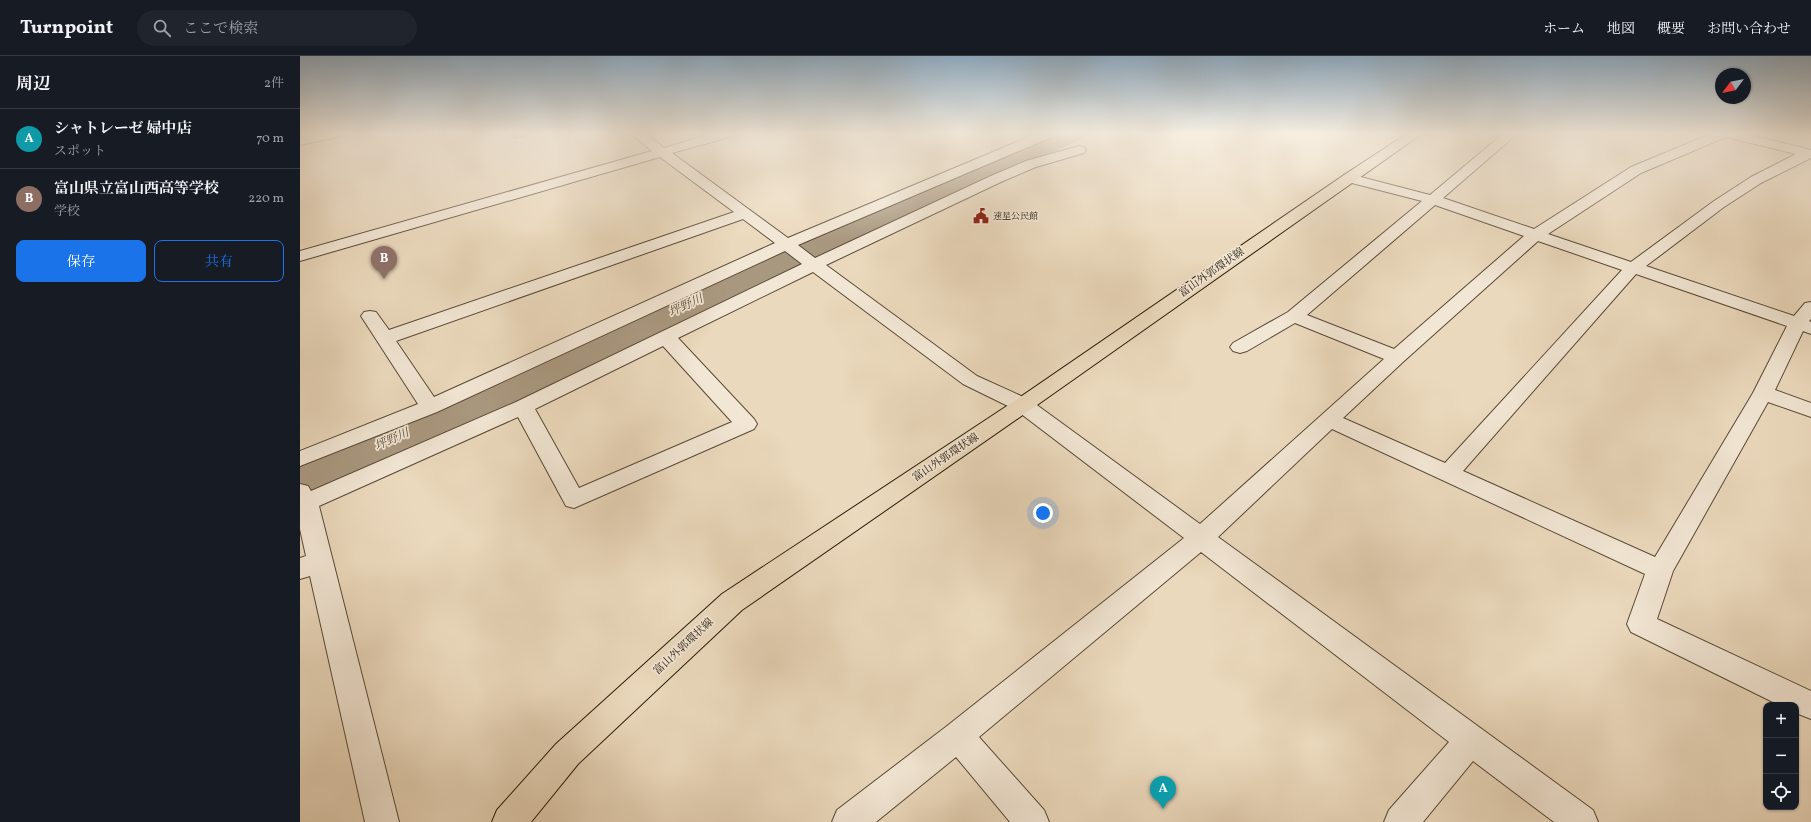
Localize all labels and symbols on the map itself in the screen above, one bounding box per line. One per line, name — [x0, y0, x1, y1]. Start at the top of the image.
north arrow — [1715, 68, 1751, 104]
public building icon: 速星公民館 — [972, 207, 990, 225]
place label: 速星公民館 — [993, 210, 1038, 223]
street label: 富山外郭環状線 — [1176, 245, 1248, 301]
pin: B — [371, 246, 397, 279]
water label: 坪野川 — [666, 290, 708, 321]
water label: 坪野川 — [372, 425, 414, 455]
street label: 富山外郭環状線 — [910, 430, 982, 486]
your location — [1033, 503, 1053, 523]
street label: 富山外郭環状線 — [651, 615, 717, 679]
pin: A — [1150, 776, 1176, 809]

